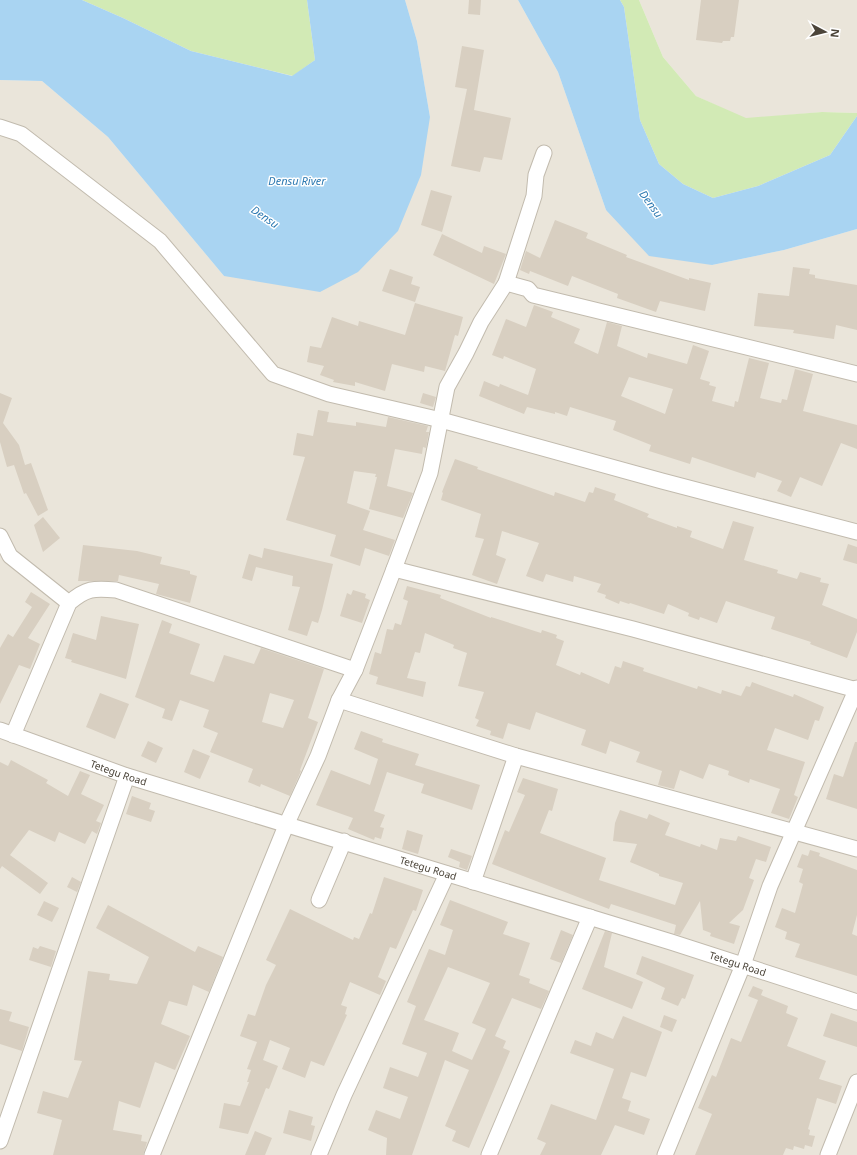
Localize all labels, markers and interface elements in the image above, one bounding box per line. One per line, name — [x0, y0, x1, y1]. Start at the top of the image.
north arrow — [805, 12, 845, 52]
text: N — [827, 28, 843, 39]
water label: Densu River — [268, 173, 326, 188]
water label: Densu — [636, 187, 667, 221]
water label: Densu — [249, 202, 283, 232]
street label: Tetegu Road — [88, 756, 148, 789]
street label: Tetegu Road — [398, 853, 458, 883]
street label: Tetegu Road — [708, 948, 768, 979]

